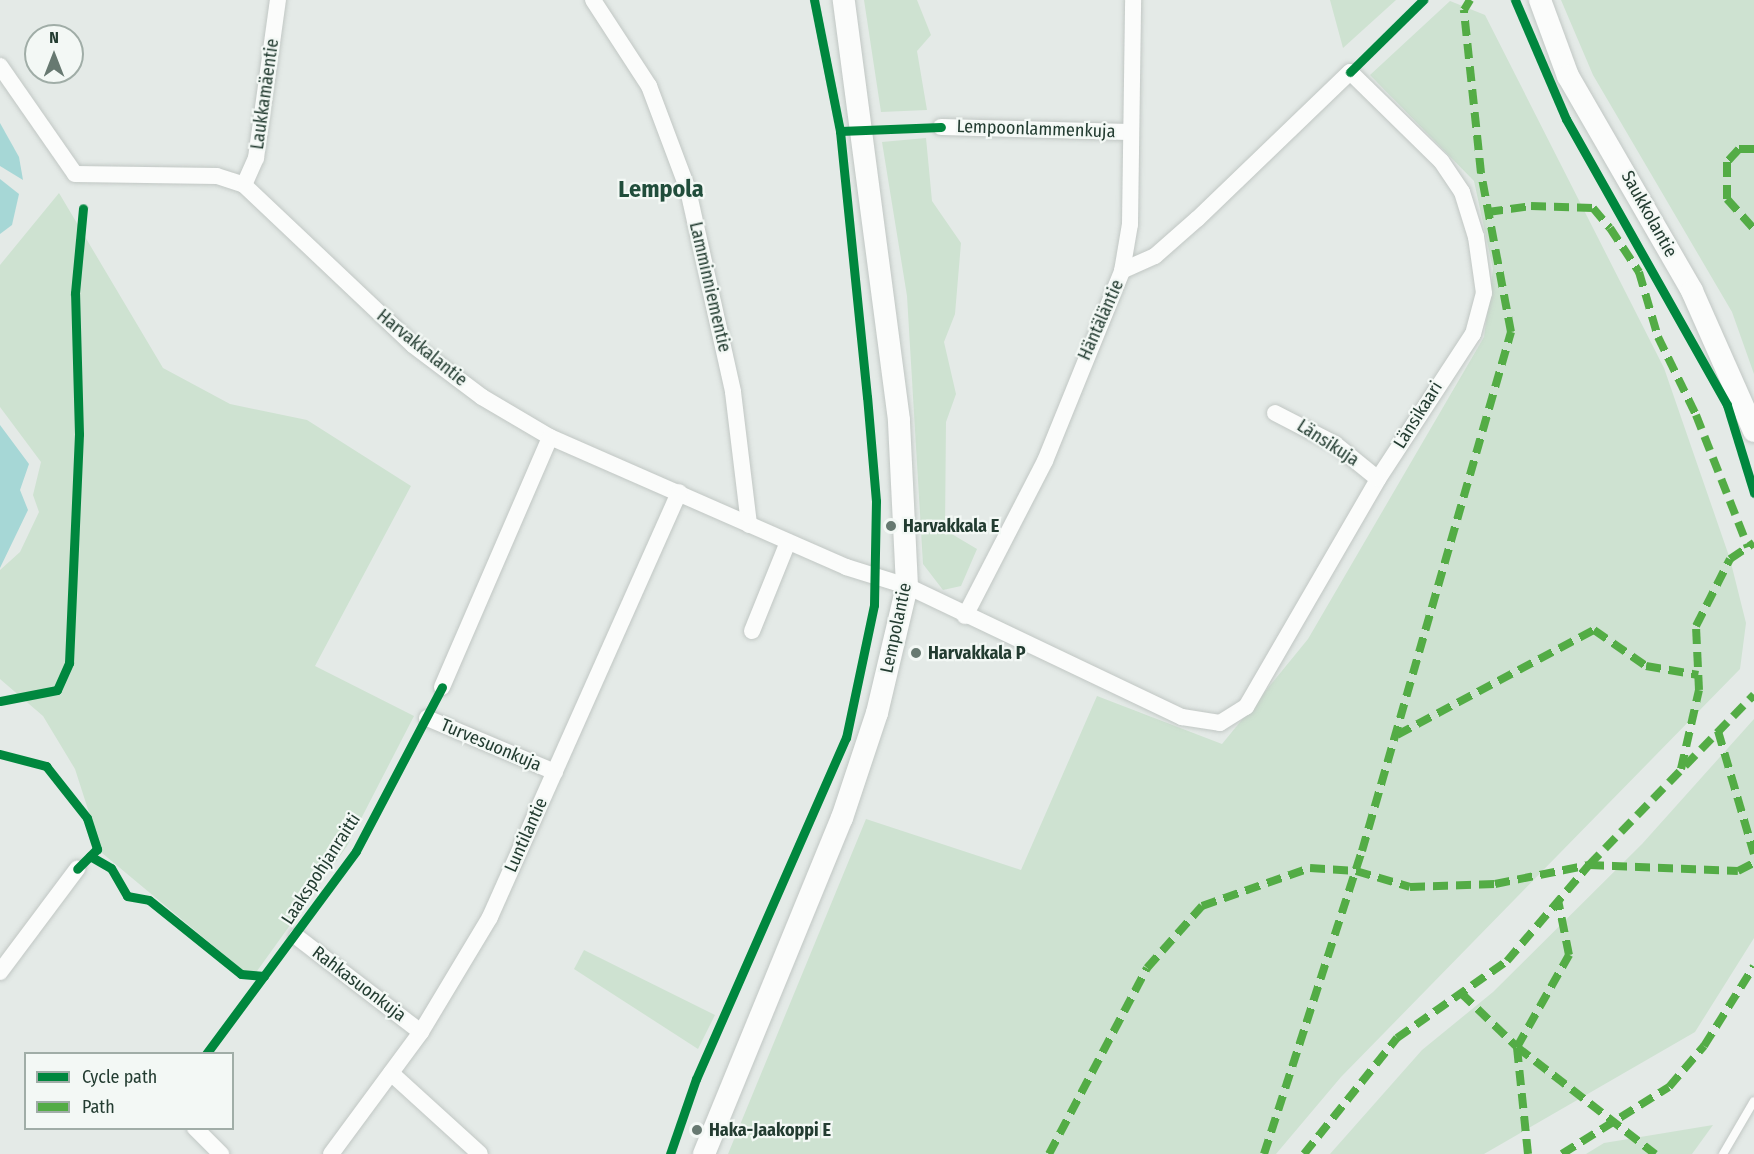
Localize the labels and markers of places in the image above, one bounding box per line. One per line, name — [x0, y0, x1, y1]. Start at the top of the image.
place label: Harvakkala E — [903, 515, 999, 537]
marker: Harvakkala E — [884, 519, 898, 533]
place label: Harvakkala P — [928, 642, 1026, 664]
marker: Harvakkala P — [909, 646, 923, 660]
place label: Haka-Jaakoppi E — [709, 1119, 831, 1141]
marker: Haka-Jaakoppi E — [690, 1123, 704, 1137]

